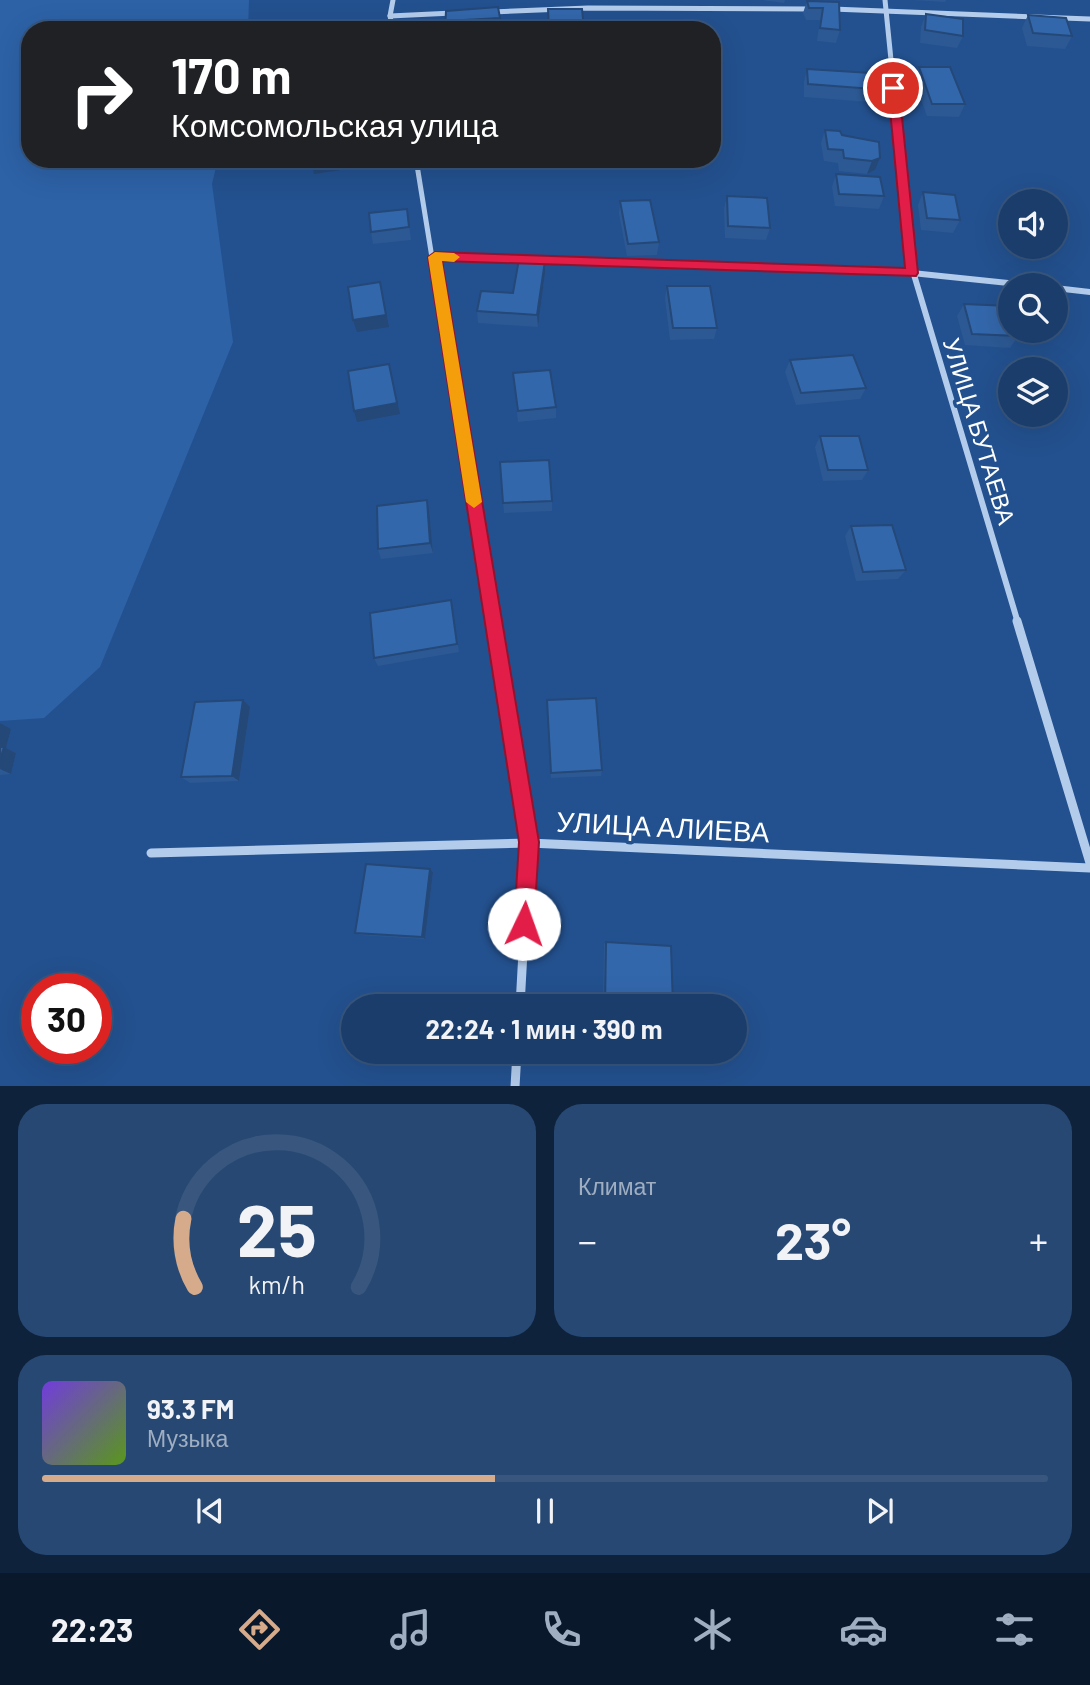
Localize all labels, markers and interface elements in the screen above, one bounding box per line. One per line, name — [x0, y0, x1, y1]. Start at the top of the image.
text: 170 m — [171, 45, 291, 104]
icon: right — [56, 49, 147, 140]
pin — [863, 58, 923, 118]
icon: arrive — [874, 69, 912, 107]
text: Комсомольская улица — [171, 105, 498, 143]
map controls — [998, 189, 1068, 427]
button: sound — [998, 189, 1068, 259]
button: search — [998, 273, 1068, 343]
street label: УЛИЦА БУТАЕВА — [938, 334, 1022, 528]
button: layers — [998, 357, 1068, 427]
street label: УЛИЦА АЛИЕВА — [556, 803, 771, 849]
position arrow — [487, 887, 561, 961]
speed limit sign: 30 — [21, 973, 112, 1064]
text: 22:24 · 1 мин · 390 m — [426, 1013, 662, 1044]
text: Климат — [578, 1172, 656, 1200]
text: 25 — [237, 1184, 317, 1272]
text: 23° — [775, 1208, 851, 1270]
text: − — [578, 1217, 597, 1263]
text: + — [1029, 1217, 1048, 1263]
text: km/h — [249, 1268, 305, 1298]
text: 93.3 FM — [147, 1393, 234, 1424]
text: Музыка — [147, 1424, 228, 1452]
icon: previous — [191, 1492, 229, 1530]
icon: pause — [526, 1492, 564, 1530]
icon: next — [861, 1492, 899, 1530]
icon: directions — [235, 1605, 284, 1654]
icon: music — [386, 1605, 435, 1654]
icon: phone — [537, 1605, 586, 1654]
icon: climate — [688, 1605, 737, 1654]
icon: car — [839, 1605, 888, 1654]
icon: filters — [990, 1605, 1039, 1654]
text: 22:23 — [51, 1610, 133, 1648]

